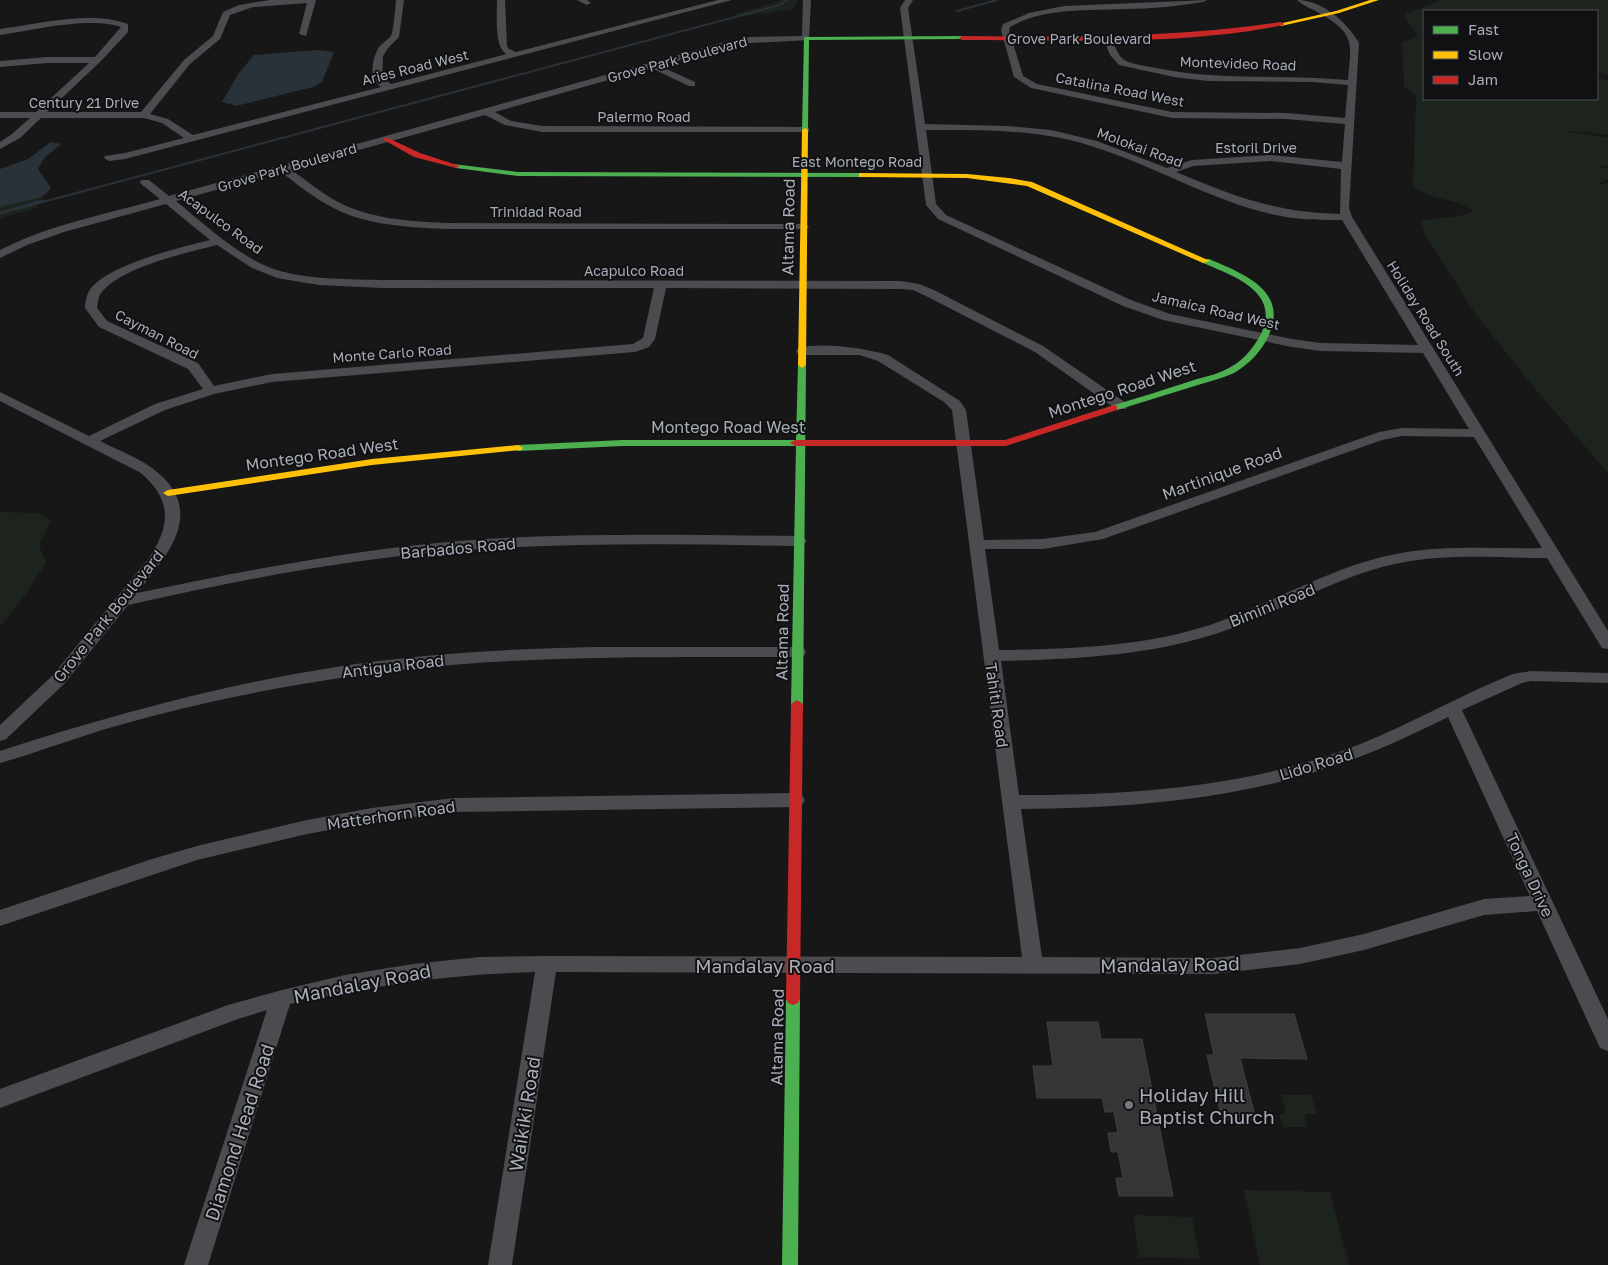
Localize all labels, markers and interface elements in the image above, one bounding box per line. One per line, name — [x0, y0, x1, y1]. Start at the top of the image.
legend — [1423, 10, 1598, 100]
text: Fast — [1468, 20, 1499, 38]
street label: Grove Park Boulevard — [1007, 30, 1151, 47]
street label: Grove Park Boulevard — [605, 32, 749, 86]
text: Slow — [1468, 45, 1503, 63]
street label: Aries Road West — [360, 46, 470, 88]
street label: Montevideo Road — [1179, 52, 1297, 74]
street label: Catalina Road West — [1054, 68, 1186, 110]
text: Jam — [1468, 70, 1498, 88]
street label: Century 21 Drive — [29, 94, 139, 111]
street label: Palermo Road — [597, 108, 691, 125]
street label: Molokai Road — [1095, 124, 1185, 170]
street label: Grove Park Boulevard — [215, 139, 359, 195]
street label: Estoril Drive — [1215, 139, 1297, 156]
street label: East Montego Road — [792, 153, 922, 170]
street label: Altama Road — [777, 178, 799, 276]
street label: Acapulco Road — [176, 185, 266, 257]
street label: Trinidad Road — [490, 203, 582, 220]
street label: Holiday Road South — [1384, 257, 1468, 379]
street label: Acapulco Road — [584, 262, 684, 279]
street label: Jamaica Road West — [1150, 287, 1282, 333]
street label: Cayman Road — [112, 306, 202, 362]
street label: Monte Carlo Road — [332, 340, 452, 366]
street label: Montego Road West — [1046, 356, 1198, 422]
street label: Montego Road West — [651, 417, 805, 437]
street label: Montego Road West — [244, 433, 400, 475]
street label: Martinique Road — [1159, 442, 1285, 504]
street label: Barbados Road — [399, 533, 517, 563]
street label: Grove Park Boulevard — [48, 546, 168, 686]
street label: Bimini Road — [1226, 579, 1318, 631]
street label: Altama Road — [771, 583, 793, 681]
street label: Antigua Road — [341, 650, 445, 682]
street label: Tahiti Road — [981, 661, 1013, 749]
street label: Lido Road — [1277, 743, 1355, 785]
street label: Matterhorn Road — [325, 796, 457, 834]
street label: Tonga Drive — [1502, 830, 1558, 920]
street label: Mandalay Road — [1100, 951, 1240, 977]
street label: Mandalay Road — [695, 954, 835, 977]
street label: Mandalay Road — [291, 958, 433, 1008]
street label: Altama Road — [766, 988, 788, 1086]
street label: Diamond Head Road — [200, 1041, 278, 1223]
street label: Waikiki Road — [504, 1055, 544, 1173]
place label: Holiday Hill Baptist Church — [1139, 1083, 1275, 1128]
marker: Holiday Hill Baptist Church — [1123, 1099, 1135, 1111]

